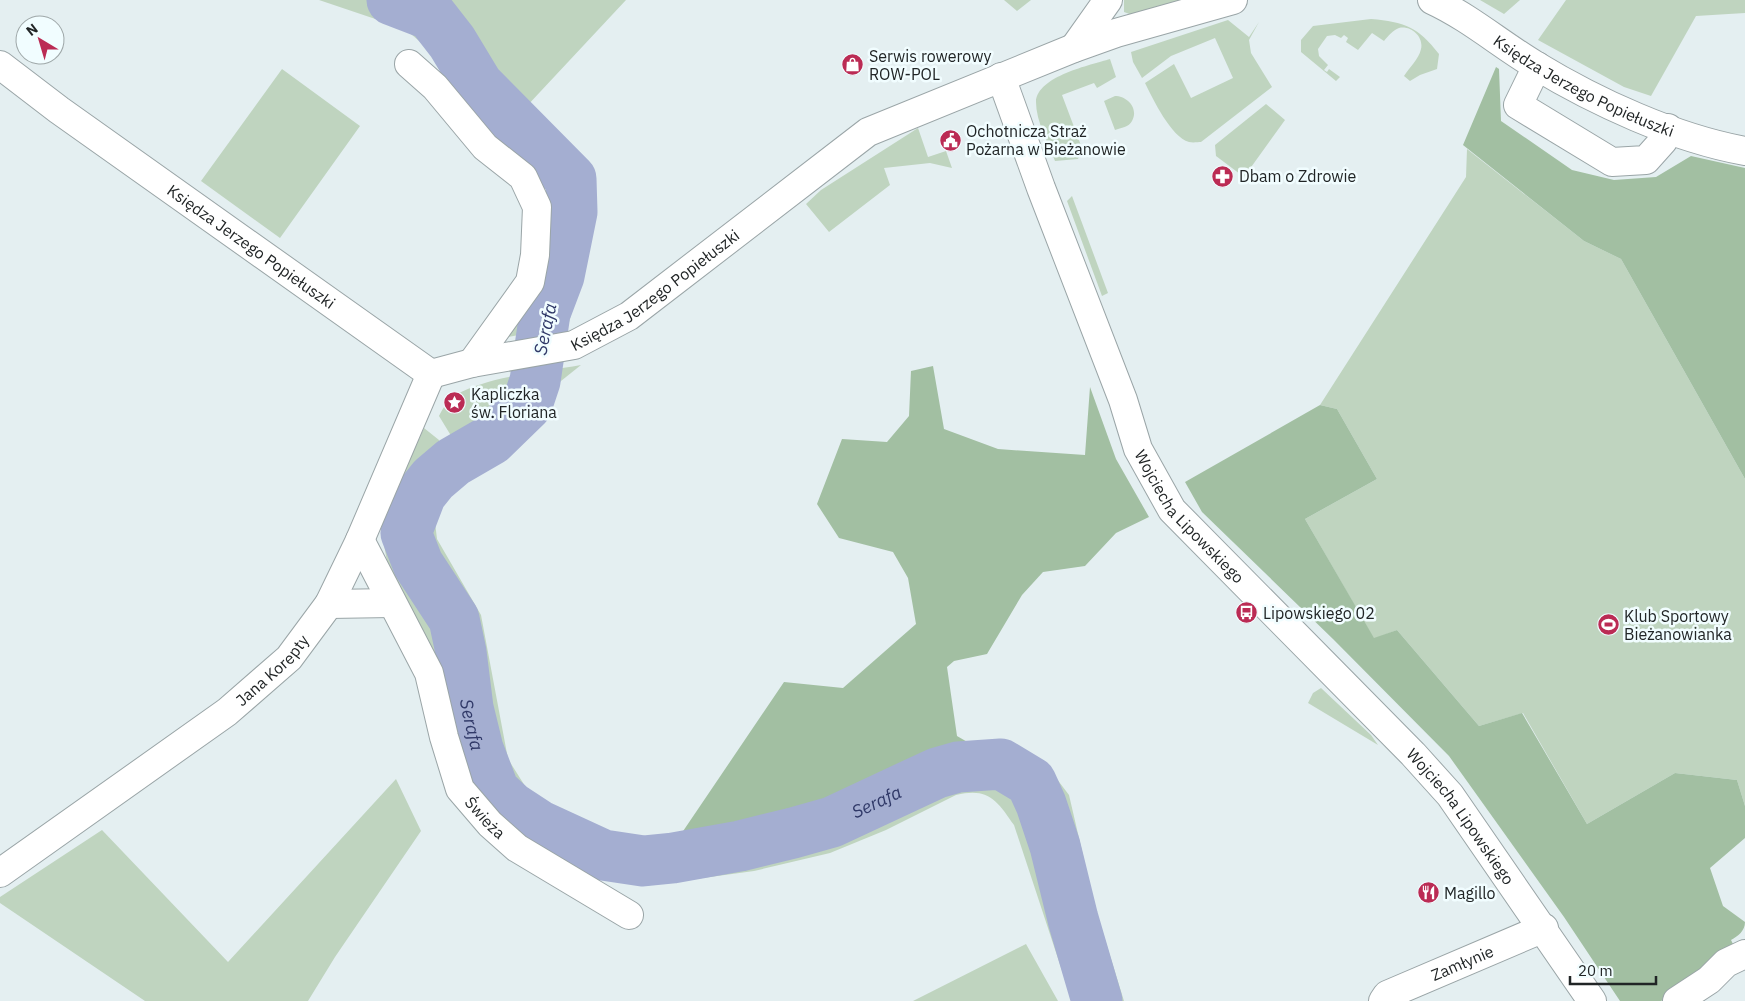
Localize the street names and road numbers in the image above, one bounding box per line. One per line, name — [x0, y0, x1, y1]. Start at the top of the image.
street label: Księdza Jerzego Popiełuszki — [1490, 30, 1677, 141]
street label: Księdza Jerzego Popiełuszki — [163, 180, 339, 313]
street label: Księdza Jerzego Popiełuszki — [567, 225, 743, 355]
street label: Wojciecha Lipowskiego — [1130, 446, 1249, 587]
street label: Jana Korepty — [231, 631, 313, 710]
street label: Wojciecha Lipowskiego — [1403, 744, 1519, 888]
street label: Świeża — [461, 792, 510, 843]
street label: Zamłynie — [1428, 941, 1497, 985]

